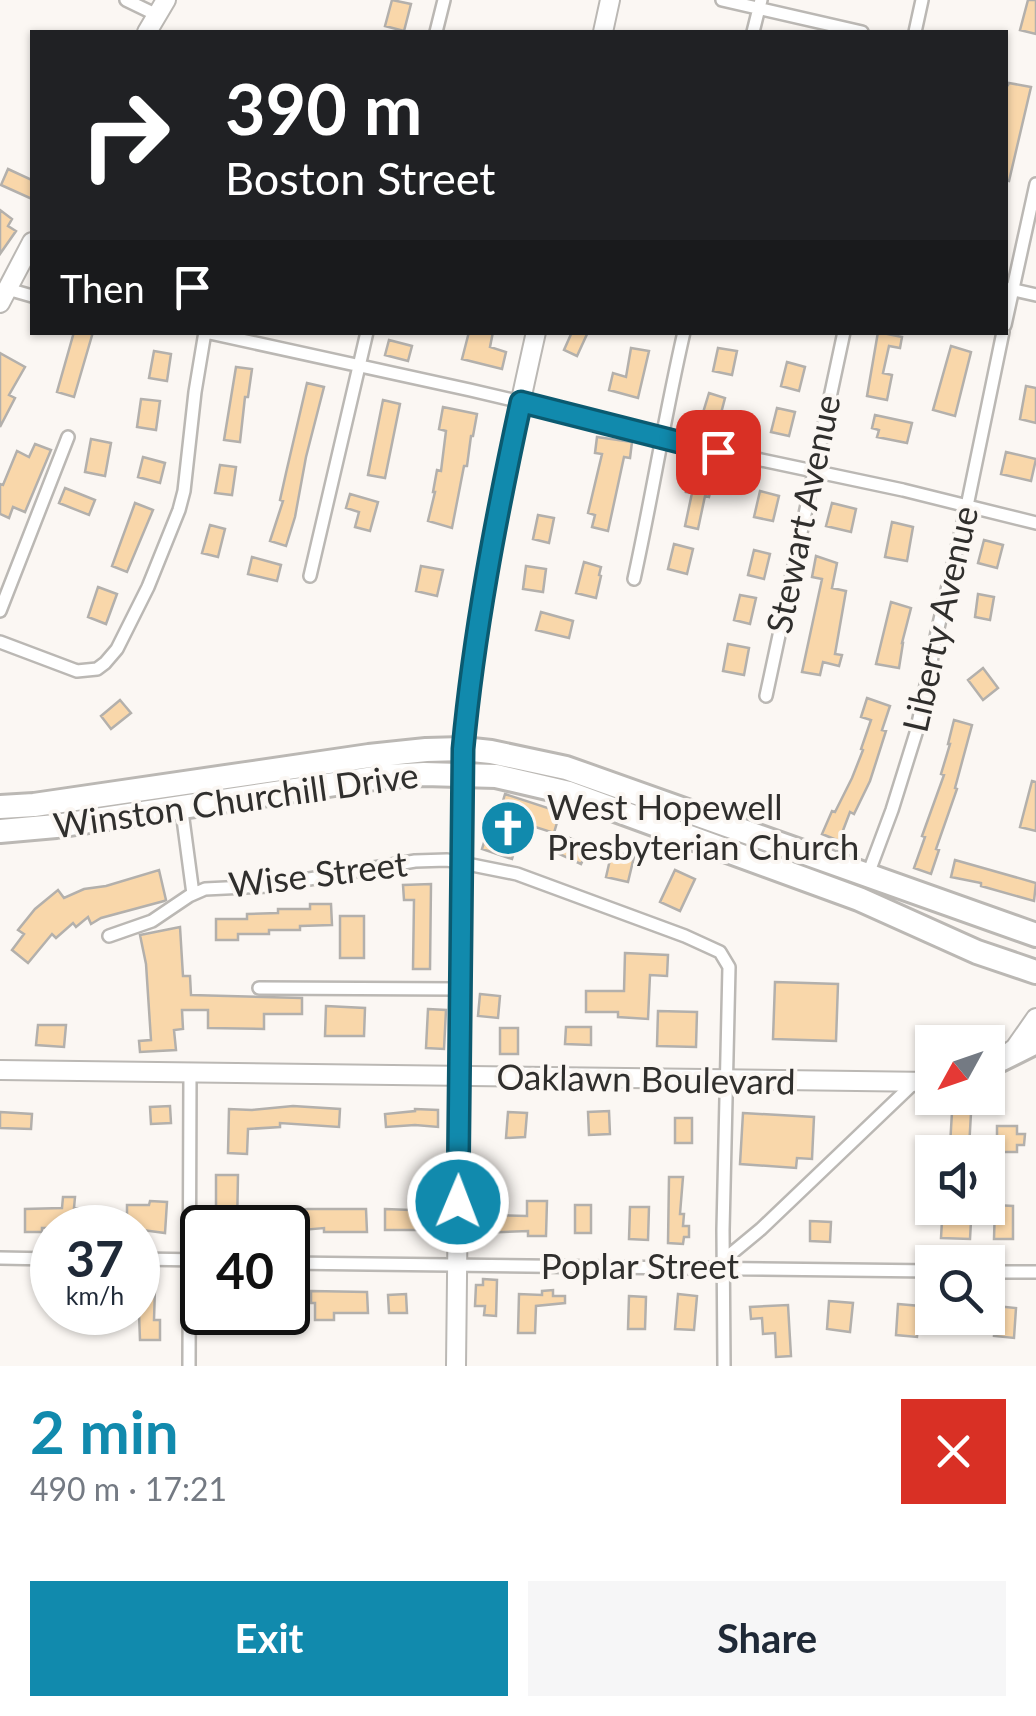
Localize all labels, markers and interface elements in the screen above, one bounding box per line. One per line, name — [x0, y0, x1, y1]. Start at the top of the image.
text: 390 m — [225, 66, 422, 150]
icon: right — [60, 70, 190, 200]
text: Boston Street — [225, 151, 495, 205]
icon: arrive — [165, 260, 220, 315]
text: Then — [60, 265, 145, 311]
street label: Stewart Avenue — [756, 391, 848, 637]
pin — [676, 410, 761, 495]
icon: arrive — [691, 425, 746, 480]
street label: Liberty Avenue — [893, 501, 985, 736]
street label: Winston Churchill Drive — [51, 753, 421, 845]
place label: West Hopewell Presbyterian Church — [547, 785, 859, 867]
church icon: West Hopewell Presbyterian Church — [478, 798, 538, 858]
street label: Wise Street — [226, 841, 410, 905]
north arrow — [915, 1025, 1005, 1115]
map controls — [915, 1025, 1005, 1335]
street label: Oaklawn Boulevard — [496, 1054, 796, 1102]
button: sound — [915, 1135, 1005, 1225]
position arrow — [406, 1150, 510, 1254]
speed limit sign: 40 — [180, 1205, 310, 1335]
text: 37 — [66, 1228, 124, 1288]
street label: Poplar Street — [541, 1244, 740, 1286]
button: search — [915, 1245, 1005, 1335]
text: km/h — [66, 1280, 124, 1310]
text: 2 min — [30, 1395, 179, 1467]
button: close — [901, 1399, 1006, 1504]
text: 490 m · 17:21 — [30, 1469, 227, 1508]
button: Exit — [30, 1581, 508, 1696]
button: Share — [528, 1581, 1006, 1696]

